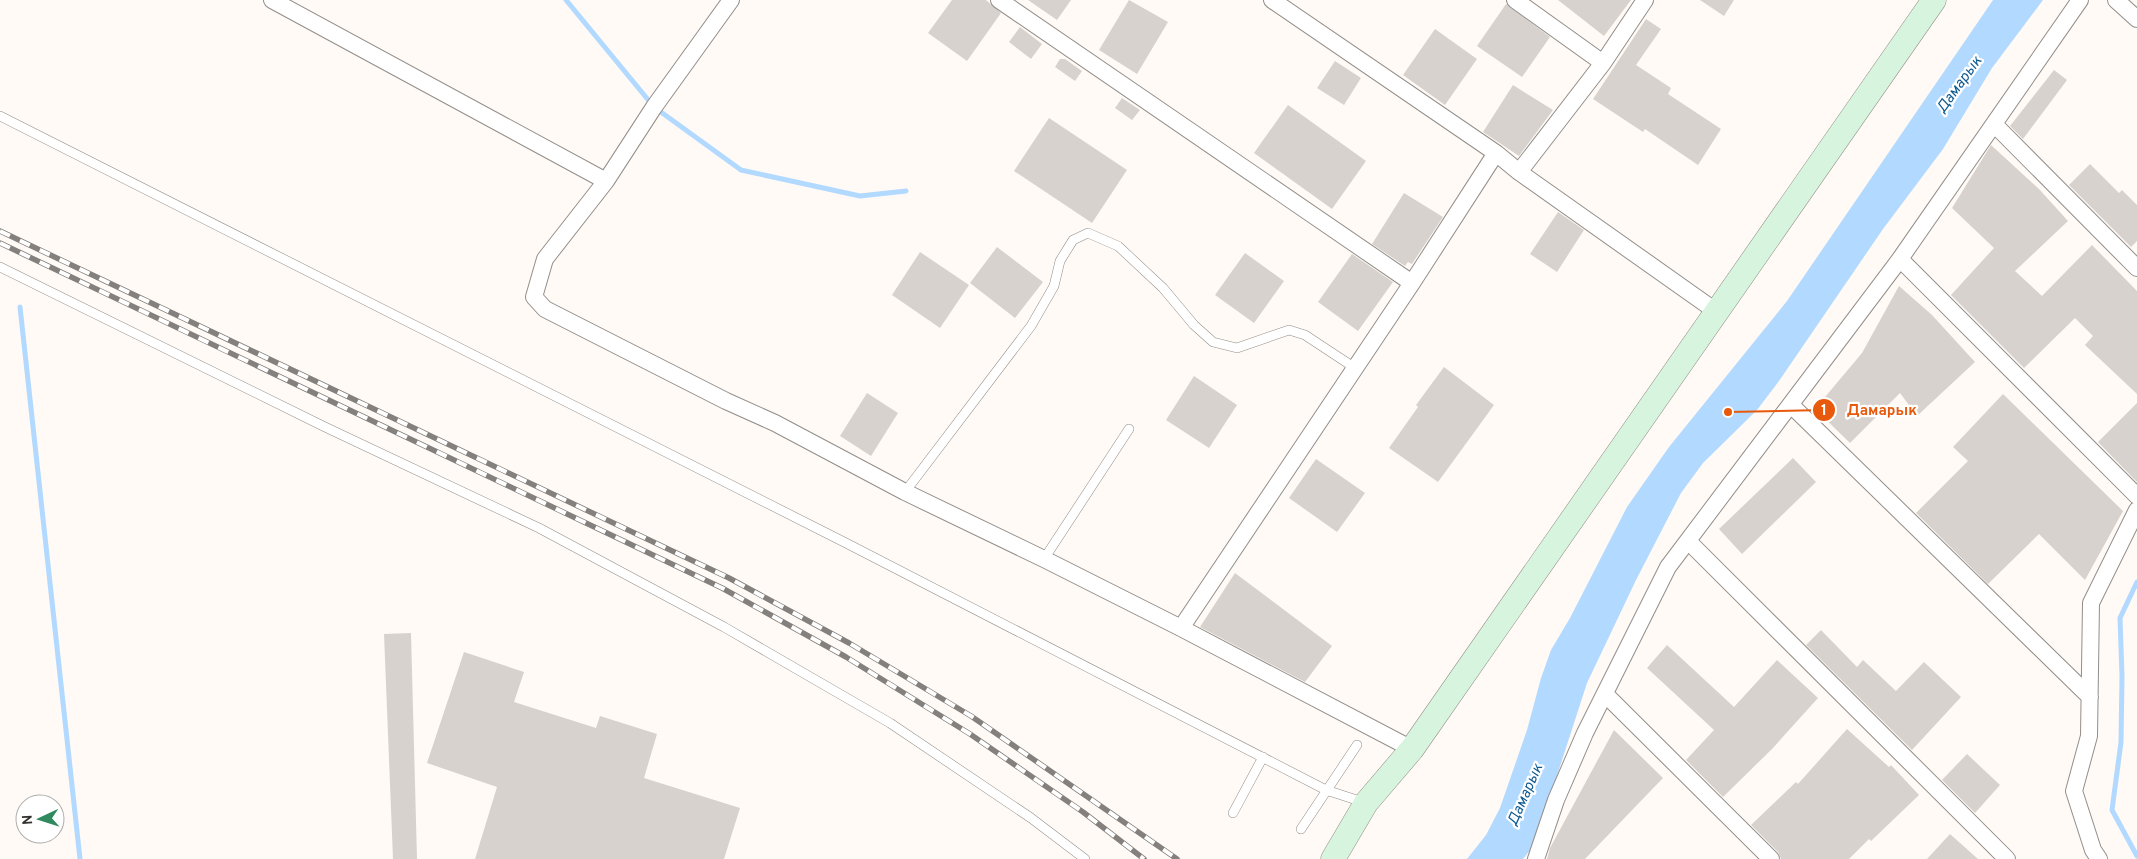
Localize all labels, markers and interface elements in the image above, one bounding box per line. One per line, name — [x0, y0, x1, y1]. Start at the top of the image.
water label: Дамарык — [1933, 52, 1987, 117]
callout: Дамарык — [1812, 395, 1927, 425]
text: 1 — [1821, 402, 1827, 421]
text: Дамарык — [1847, 402, 1917, 421]
water label: Дамарык — [1504, 761, 1548, 829]
north arrow — [15, 794, 65, 844]
text: N — [20, 814, 37, 825]

